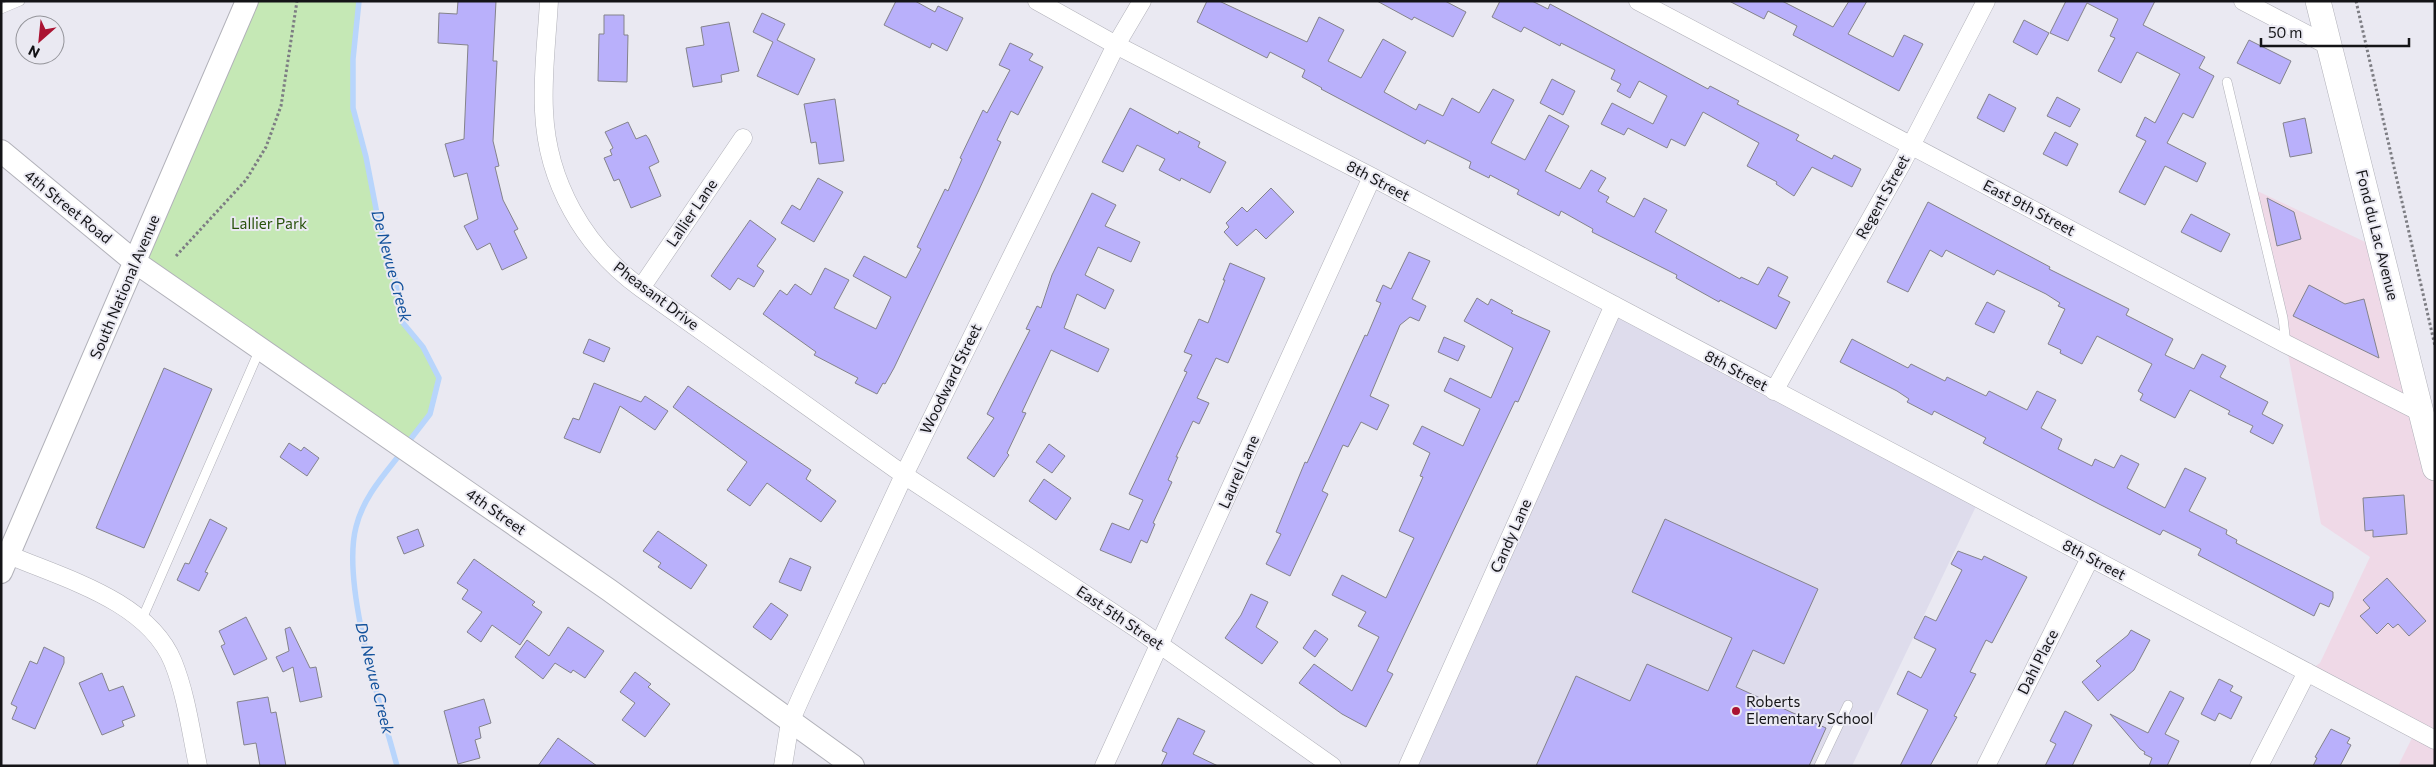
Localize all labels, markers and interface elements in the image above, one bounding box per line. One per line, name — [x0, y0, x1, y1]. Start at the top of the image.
north arrow — [15, 15, 65, 65]
scale bar — [2261, 15, 2408, 47]
text: 50 m — [2268, 23, 2302, 41]
text: N — [25, 42, 42, 62]
street label: Regent Street — [1852, 151, 1913, 242]
street label: 8th Street — [1344, 156, 1413, 204]
street label: 4th Street Road — [21, 166, 116, 247]
street label: Fond du Lac Avenue — [2353, 168, 2403, 302]
street label: Lallier Lane — [662, 175, 720, 250]
street label: East 9th Street — [1980, 175, 2079, 239]
water label: De Nevue Creek — [368, 208, 417, 324]
street label: South National Avenue — [86, 212, 163, 361]
park label: Lallier Park — [231, 214, 307, 232]
street label: Pheasant Drive — [610, 257, 703, 333]
street label: Woodward Street — [916, 321, 985, 437]
street label: 8th Street — [1702, 346, 1771, 394]
street label: Laurel Lane — [1214, 432, 1262, 511]
street label: 4th Street — [463, 484, 530, 538]
street label: Candy Lane — [1486, 496, 1534, 575]
street label: 8th Street — [2060, 535, 2129, 583]
street label: East 5th Street — [1074, 581, 1168, 653]
water label: De Nevue Creek — [352, 620, 399, 736]
street label: Dahl Place — [2013, 626, 2061, 697]
place label: Roberts Elementary School — [1746, 692, 1873, 727]
marker: Roberts Elementary School — [1730, 705, 1742, 717]

